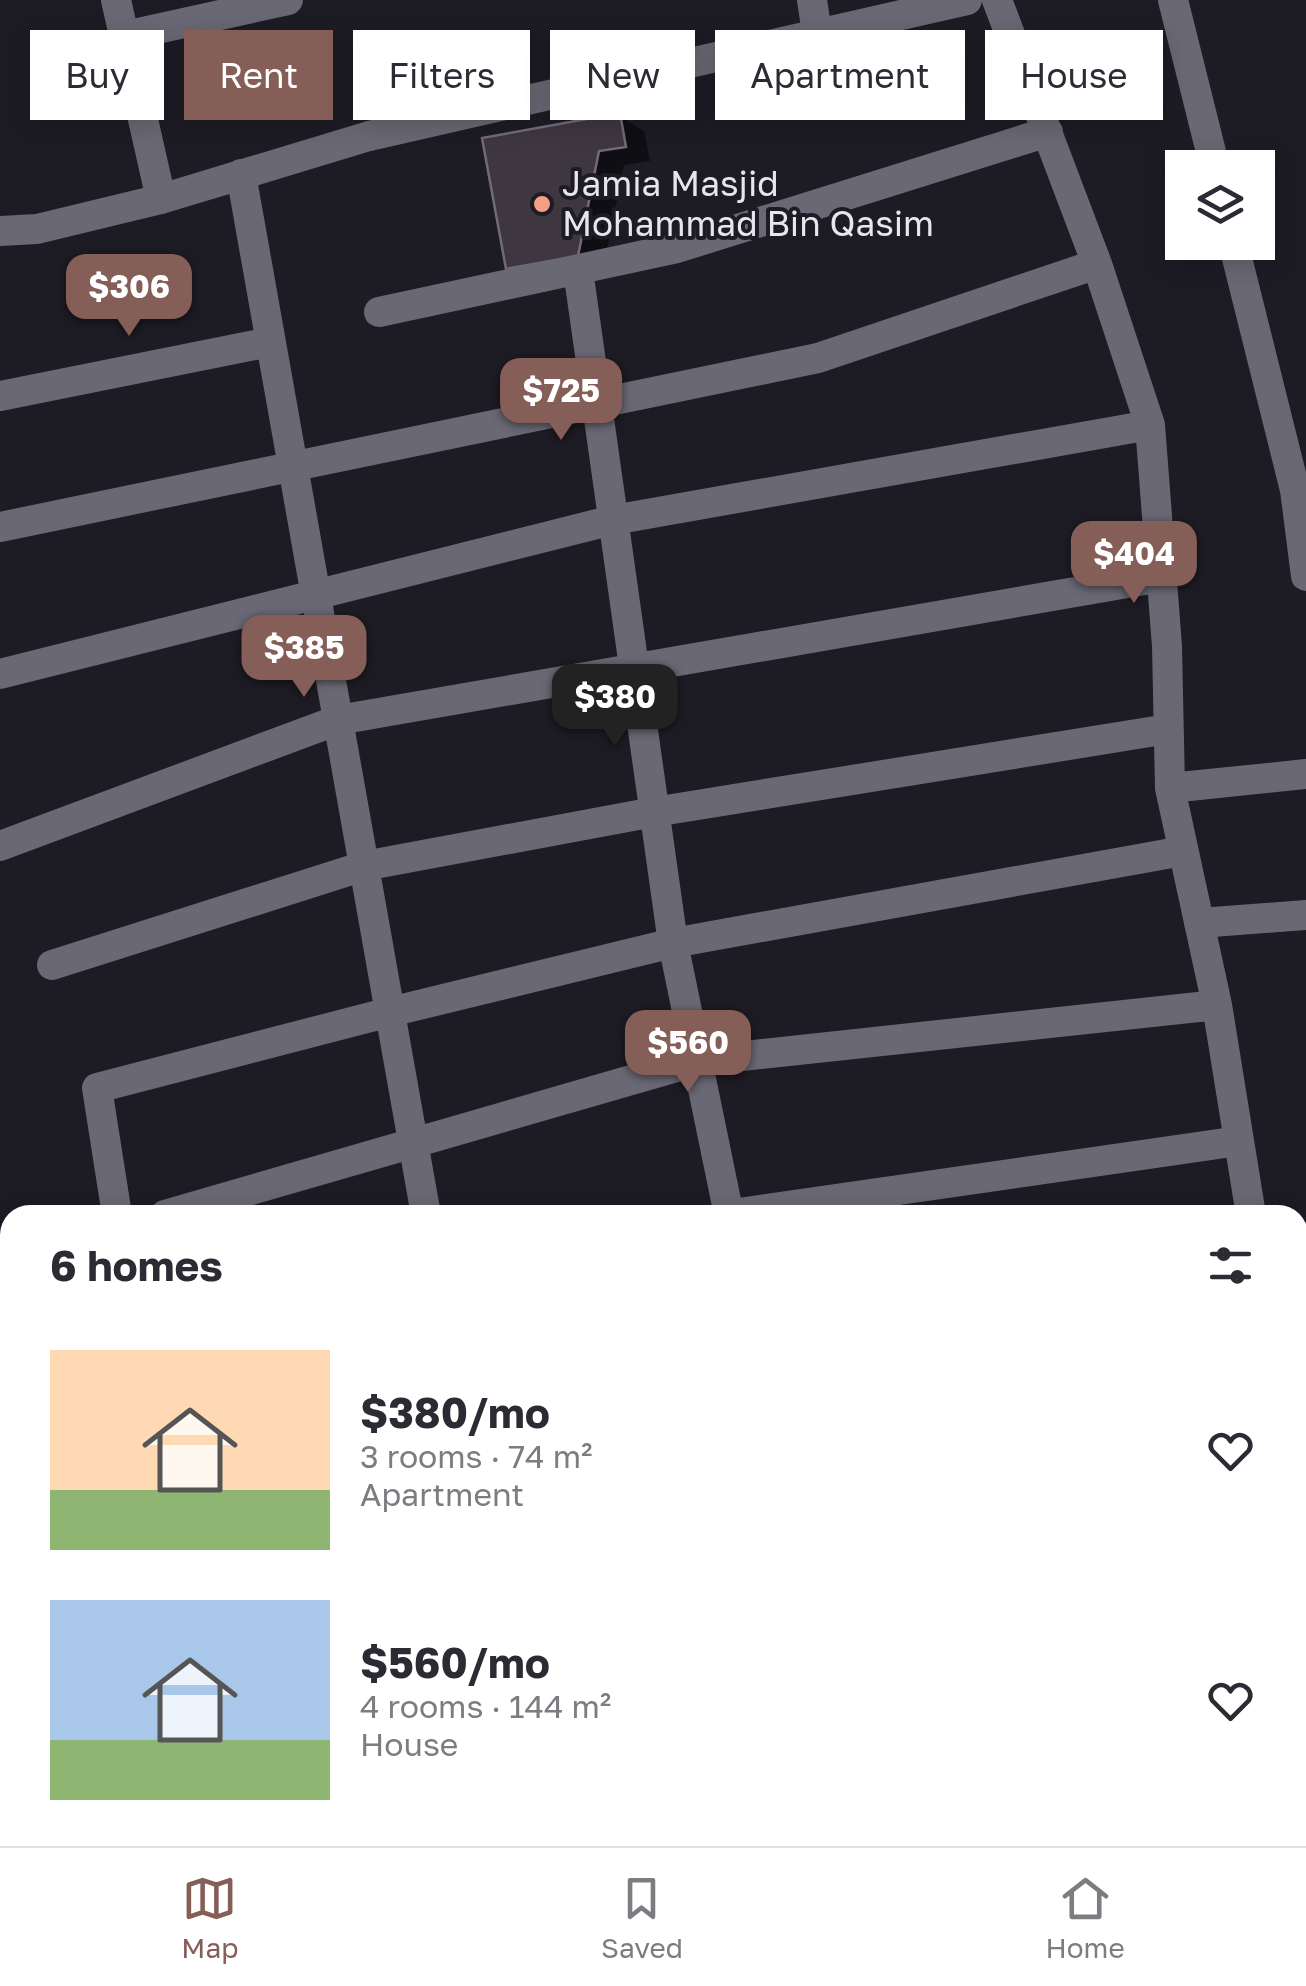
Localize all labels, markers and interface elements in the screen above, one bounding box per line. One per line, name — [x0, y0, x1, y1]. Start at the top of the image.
chip: Buy — [30, 30, 164, 120]
chip: Rent — [184, 30, 333, 120]
chip: Filters — [353, 30, 530, 120]
chip: New — [550, 30, 695, 120]
chip: Apartment — [715, 30, 965, 120]
chip: House — [985, 30, 1163, 120]
map controls — [1165, 150, 1275, 260]
button: layers — [1165, 150, 1275, 260]
place label: Jamia Masjid Mohammad Bin Qasim — [562, 162, 934, 244]
marker: Jamia Masjid Mohammad Bin Qasim — [531, 193, 553, 215]
pin: $306 — [70, 254, 188, 339]
text: $306 — [88, 267, 170, 305]
pin: $725 — [502, 358, 620, 443]
text: $725 — [522, 371, 600, 409]
pin: $404 — [1075, 521, 1193, 606]
text: $404 — [1093, 534, 1175, 572]
pin: $385 — [245, 615, 363, 700]
text: $385 — [264, 628, 344, 666]
pin: $380 — [556, 664, 674, 749]
text: $380 — [574, 677, 656, 715]
pin: $560 — [629, 1010, 747, 1095]
text: $560 — [647, 1023, 729, 1061]
icon: filters — [1203, 1238, 1258, 1293]
text: 6 homes — [50, 1240, 223, 1290]
text: $380/mo — [360, 1387, 550, 1437]
icon: home — [130, 1390, 250, 1510]
icon: heart — [1203, 1423, 1258, 1478]
text: 3 rooms · 74 m² — [360, 1437, 592, 1475]
text: Apartment — [360, 1475, 524, 1513]
text: $560/mo — [360, 1637, 550, 1687]
icon: home — [130, 1640, 250, 1760]
icon: heart — [1203, 1673, 1258, 1728]
text: 4 rooms · 144 m² — [360, 1687, 611, 1725]
text: House — [360, 1725, 458, 1763]
tab: Map — [181, 1871, 238, 1964]
tab: Saved — [601, 1871, 683, 1964]
tab: Home — [1046, 1871, 1125, 1964]

